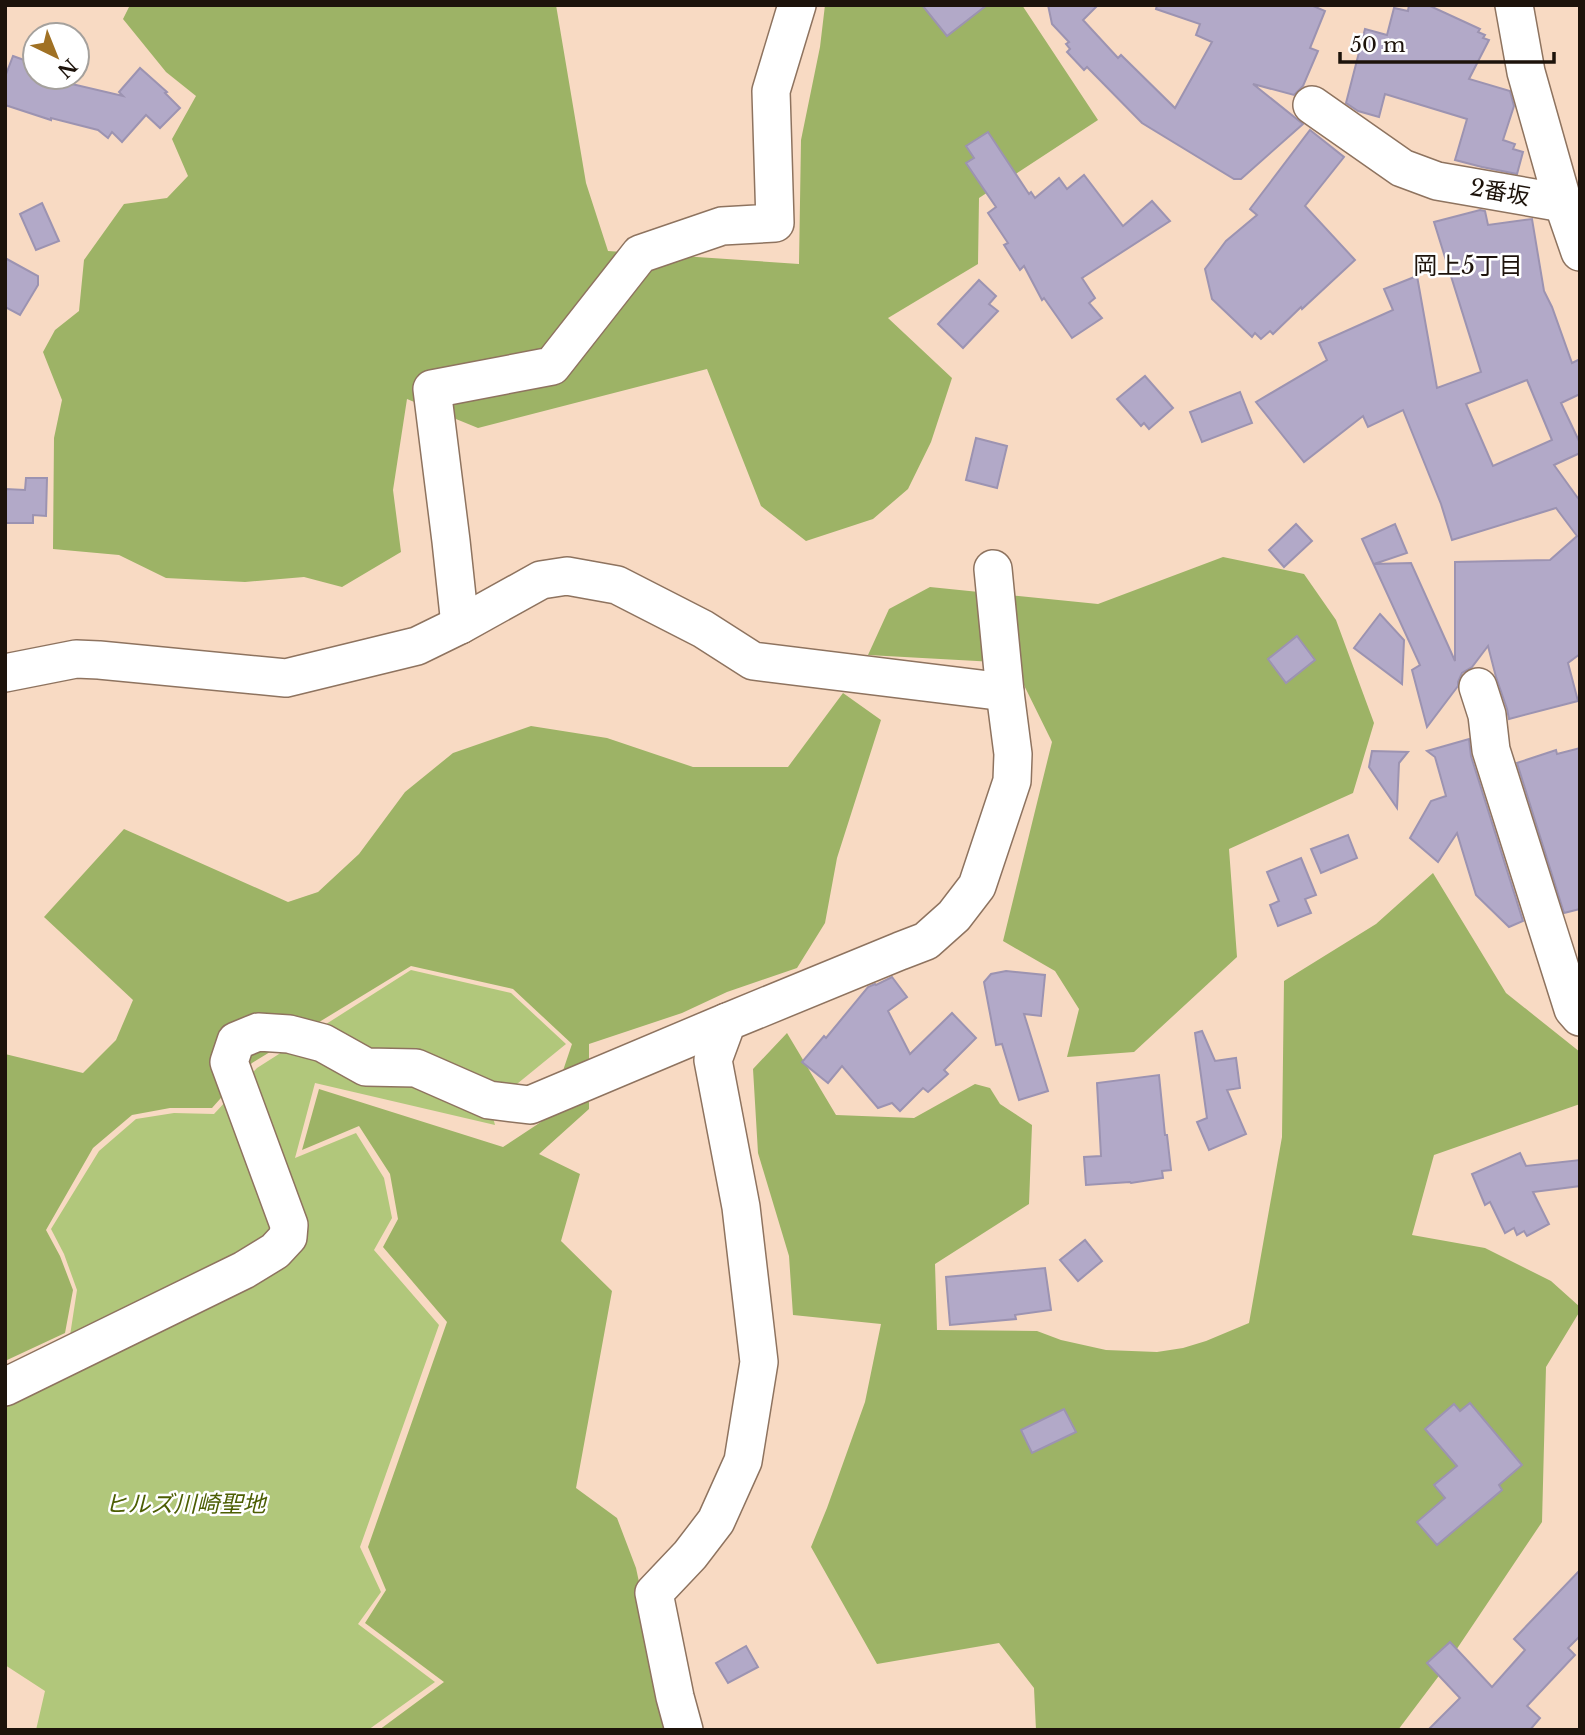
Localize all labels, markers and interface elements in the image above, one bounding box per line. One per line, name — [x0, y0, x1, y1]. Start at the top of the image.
north arrow — [21, 21, 91, 91]
scale bar — [1340, 21, 1554, 65]
text: 50 m — [1350, 32, 1406, 58]
text: N — [53, 54, 82, 83]
street label: 2番坂 — [1468, 173, 1532, 211]
district label: 岡上5丁目 — [1413, 251, 1523, 280]
park label: ヒルズ川崎聖地 — [105, 1490, 268, 1518]

